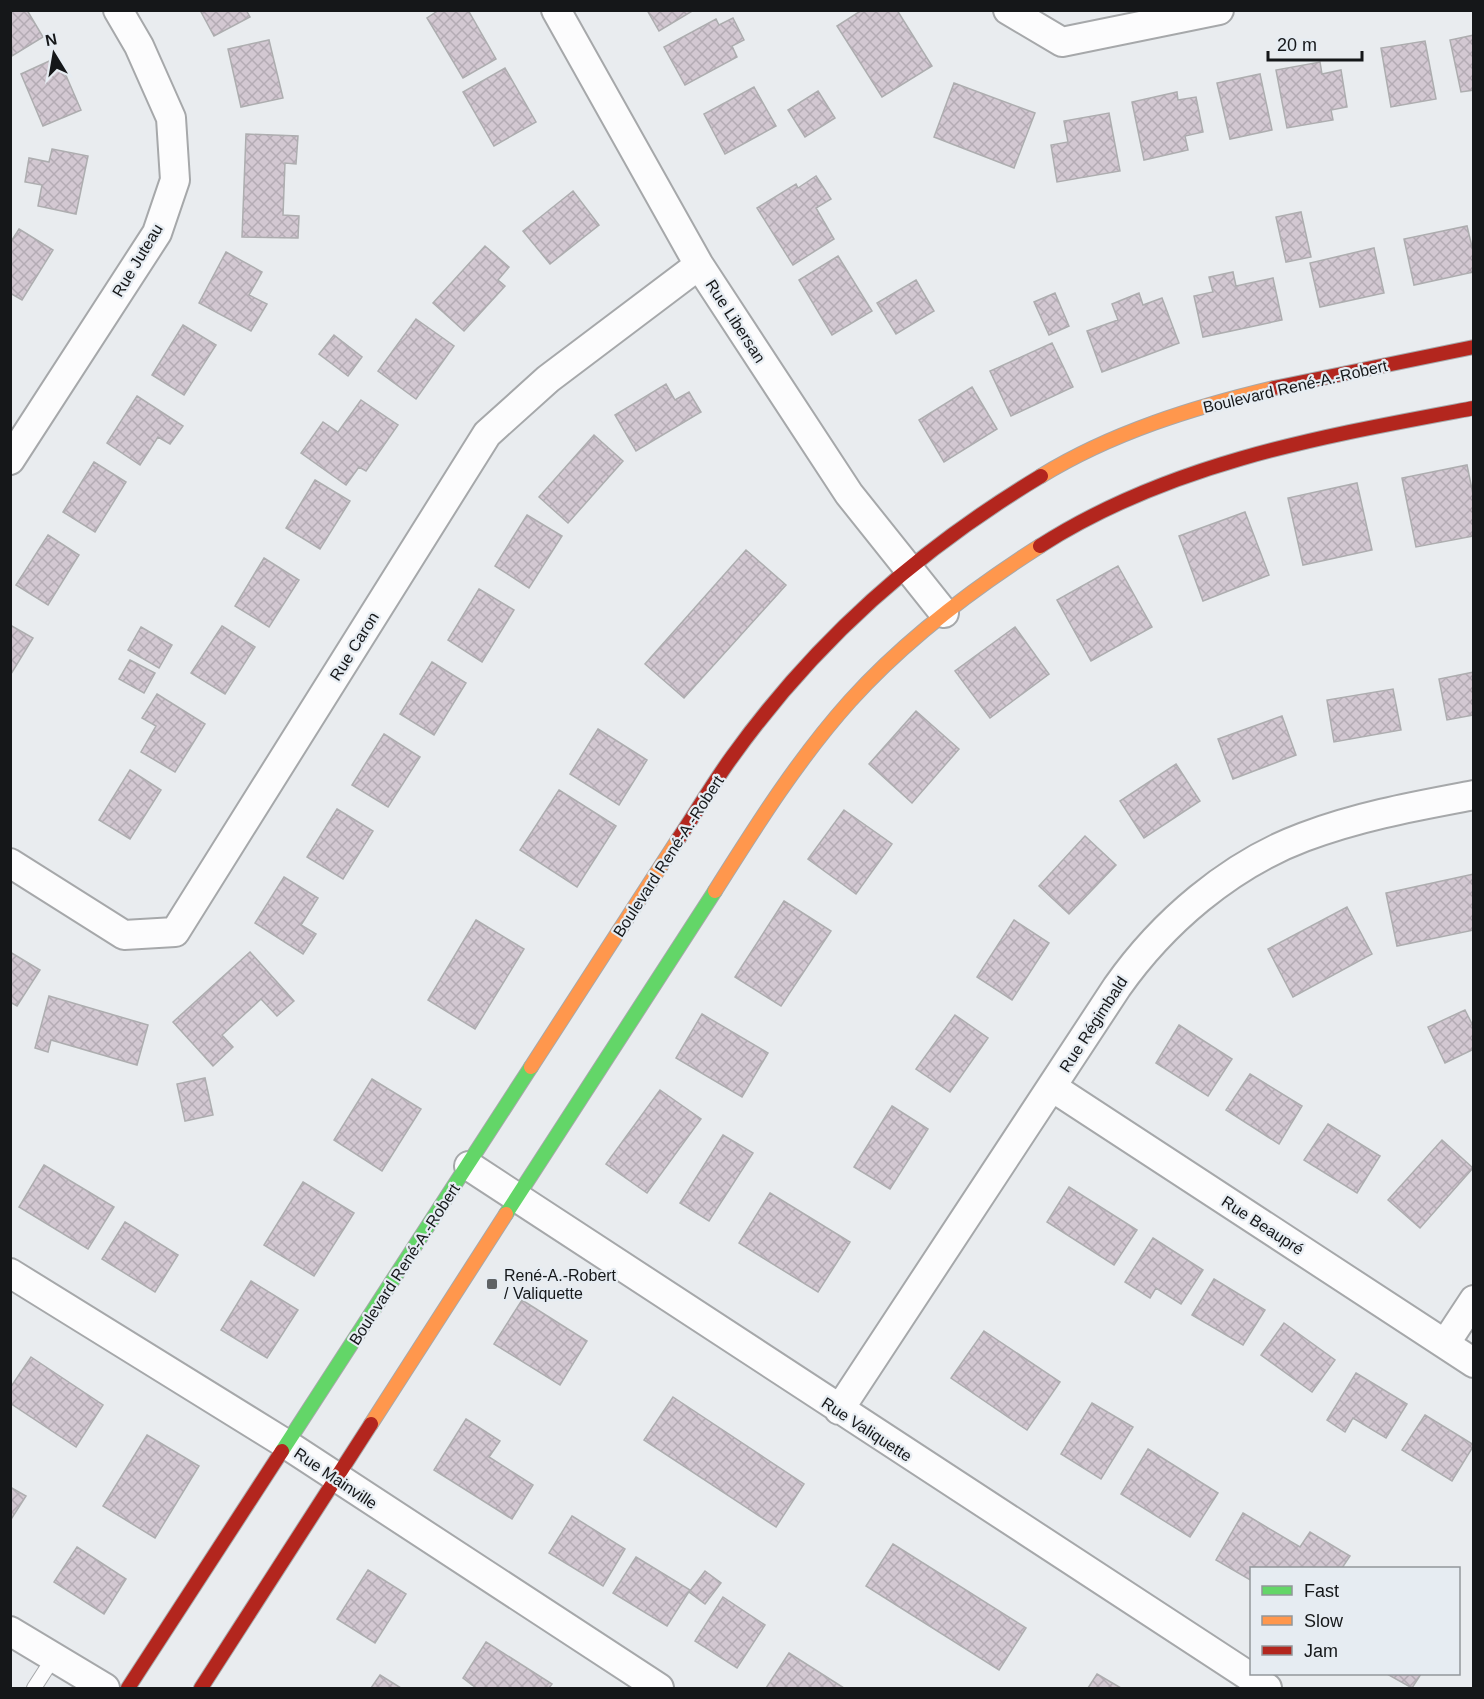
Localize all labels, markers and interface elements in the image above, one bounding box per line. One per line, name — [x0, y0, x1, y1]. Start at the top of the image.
north arrow — [24, 24, 84, 84]
scale bar — [1268, 24, 1362, 62]
text: N — [44, 30, 59, 49]
text: 20 m — [1277, 35, 1317, 55]
street label: Rue Juteau — [109, 221, 166, 300]
street label: Rue Libersan — [703, 277, 769, 366]
street label: Boulevard René-A.-Robert — [1201, 357, 1389, 416]
street label: Rue Caron — [327, 609, 382, 684]
street label: Boulevard René-A.-Robert — [610, 772, 727, 940]
street label: Rue Régimbald — [1056, 973, 1131, 1075]
street label: Boulevard René-A.-Robert — [346, 1180, 463, 1348]
street label: Rue Beaupré — [1219, 1193, 1307, 1258]
place label: René-A.-Robert / Valiquette — [504, 1267, 617, 1302]
marker: René-A.-Robert / Valiquette — [485, 1277, 499, 1291]
street label: Rue Valiquette — [819, 1394, 915, 1465]
street label: Rue Mainville — [291, 1445, 380, 1512]
legend — [1250, 1567, 1460, 1675]
text: Fast — [1304, 1581, 1339, 1601]
text: Slow — [1304, 1611, 1344, 1631]
text: Jam — [1304, 1641, 1338, 1661]

